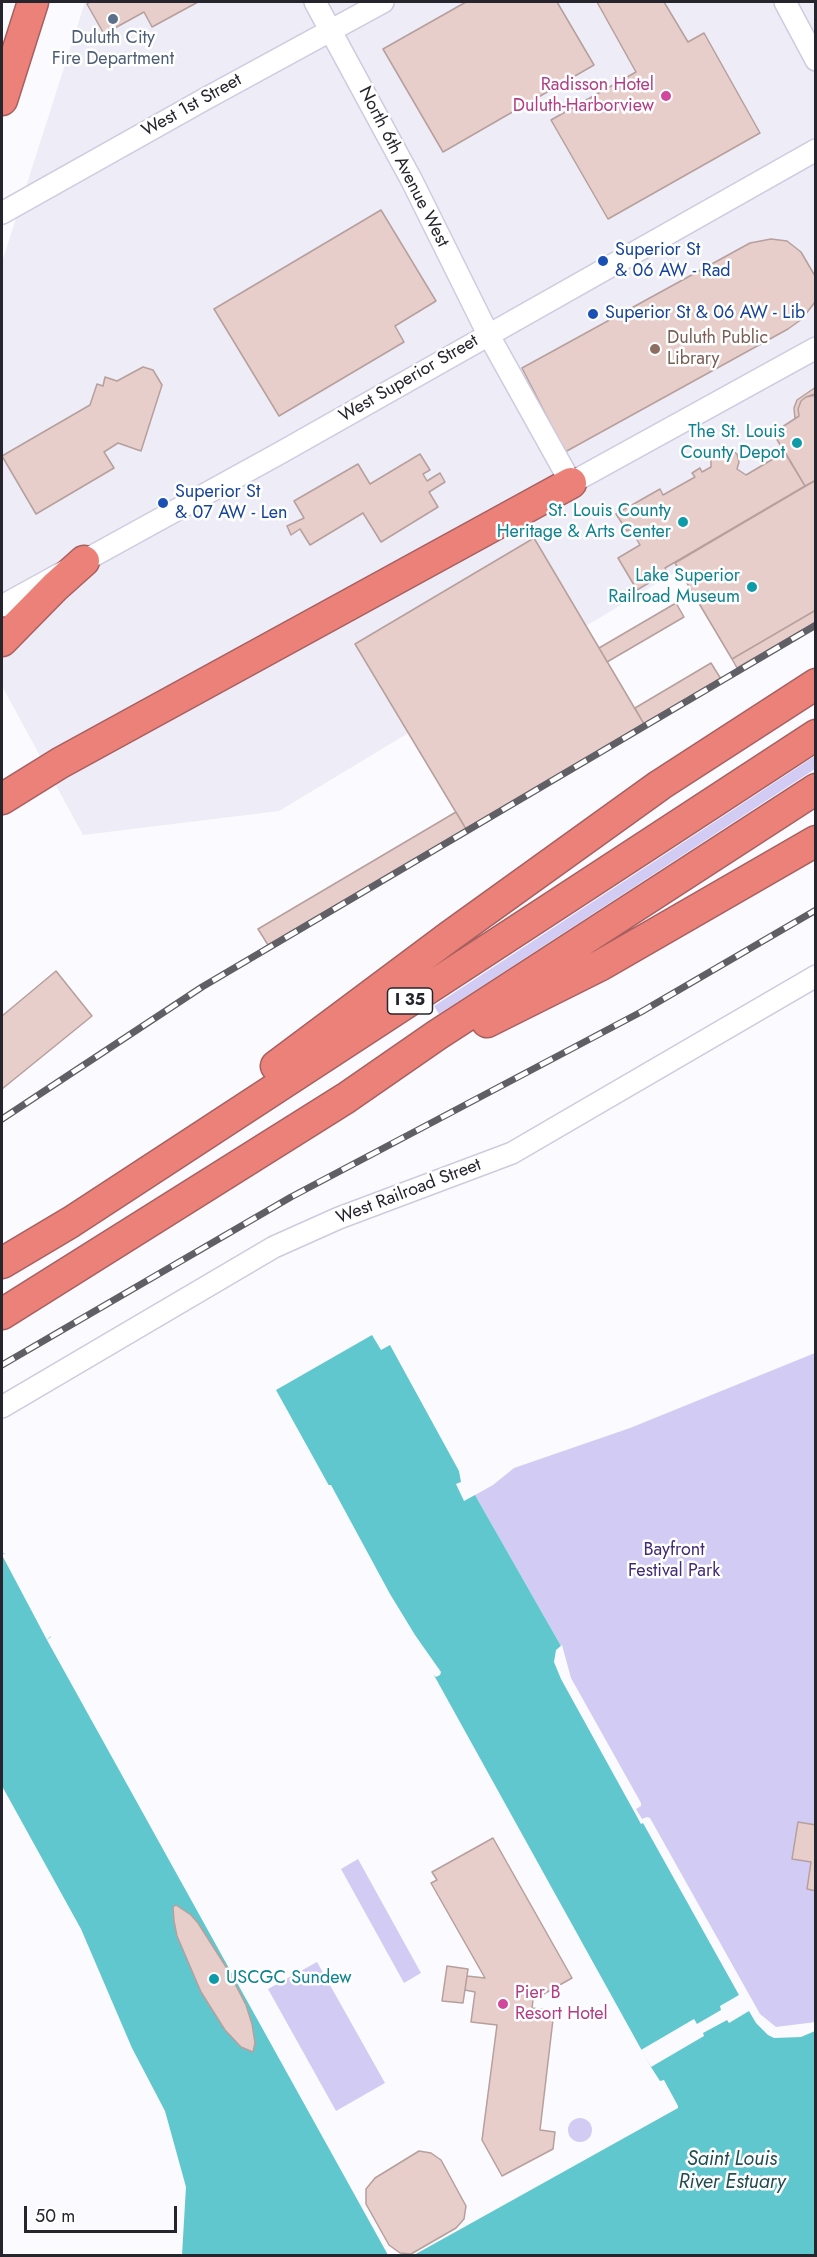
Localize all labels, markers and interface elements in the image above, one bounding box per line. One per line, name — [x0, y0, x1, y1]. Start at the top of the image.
marker: Duluth City Fire Department — [106, 12, 120, 26]
place label: Duluth City Fire Department — [52, 28, 174, 70]
street label: West 1st Street — [138, 70, 246, 142]
place label: Radisson Hotel Duluth-Harborview — [513, 75, 654, 118]
street label: North 6th Avenue West — [353, 83, 453, 251]
marker: Radisson Hotel Duluth-Harborview — [659, 89, 673, 103]
place label: Superior St & 06 AW - Rad — [615, 240, 731, 282]
marker: Superior St & 06 AW - Rad — [596, 254, 610, 268]
place label: Superior St & 06 AW - Lib — [605, 303, 805, 325]
marker: Superior St & 06 AW - Lib — [586, 307, 600, 321]
place label: Duluth Public Library — [667, 328, 768, 370]
street label: West Superior Street — [336, 330, 482, 428]
marker: Duluth Public Library — [648, 342, 662, 356]
place label: The St. Louis County Depot — [680, 422, 785, 464]
marker: The St. Louis County Depot — [790, 436, 804, 450]
place label: Superior St & 07 AW - Len — [175, 482, 287, 524]
marker: Superior St & 07 AW - Len — [156, 496, 170, 510]
place label: St. Louis County Heritage & Arts Center — [497, 501, 671, 544]
marker: St. Louis County Heritage & Arts Center — [676, 515, 690, 529]
place label: Lake Superior Railroad Museum — [608, 566, 740, 608]
marker: Lake Superior Railroad Museum — [745, 580, 759, 594]
road number: I 35 — [388, 988, 432, 1014]
street label: West Railroad Street — [334, 1154, 484, 1230]
park label: Bayfront Festival Park — [628, 1540, 720, 1582]
place label: USCGC Sundew — [226, 1968, 351, 1990]
marker: USCGC Sundew — [207, 1972, 221, 1986]
place label: Pier B Resort Hotel — [515, 1983, 608, 2026]
marker: Pier B Resort Hotel — [496, 1997, 510, 2011]
water label: Saint Louis River Estuary — [678, 2148, 786, 2195]
scale bar — [27, 2194, 180, 2232]
text: 50 m — [35, 2203, 75, 2229]

